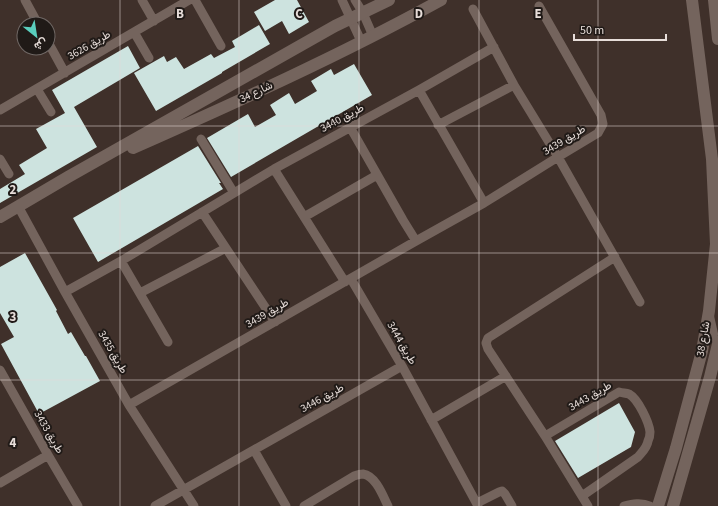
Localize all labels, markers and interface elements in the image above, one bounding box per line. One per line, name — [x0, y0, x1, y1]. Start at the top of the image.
text: B — [176, 5, 184, 23]
text: C — [295, 5, 303, 23]
text: D — [415, 5, 423, 23]
text: E — [534, 5, 542, 23]
north arrow — [16, 16, 56, 56]
scale bar — [574, 16, 666, 42]
text: 50 m — [580, 22, 604, 39]
street label: طريق 3626 — [65, 27, 113, 63]
text: ش — [31, 34, 50, 54]
street label: شارع 34 — [237, 77, 275, 106]
street label: طريق 3440 — [318, 100, 366, 136]
street label: طريق 3439 — [540, 121, 588, 159]
text: 2 — [10, 181, 17, 199]
street label: طريق 3439 — [243, 295, 291, 331]
text: 3 — [10, 308, 17, 326]
street label: طريق 3444 — [384, 319, 420, 367]
street label: شارع 38 — [693, 320, 714, 358]
street label: طريق 3435 — [95, 328, 131, 376]
street label: طريق 3443 — [566, 378, 614, 414]
street label: طريق 3446 — [298, 380, 346, 416]
street label: طريق 3433 — [31, 408, 67, 456]
text: 4 — [10, 434, 17, 452]

